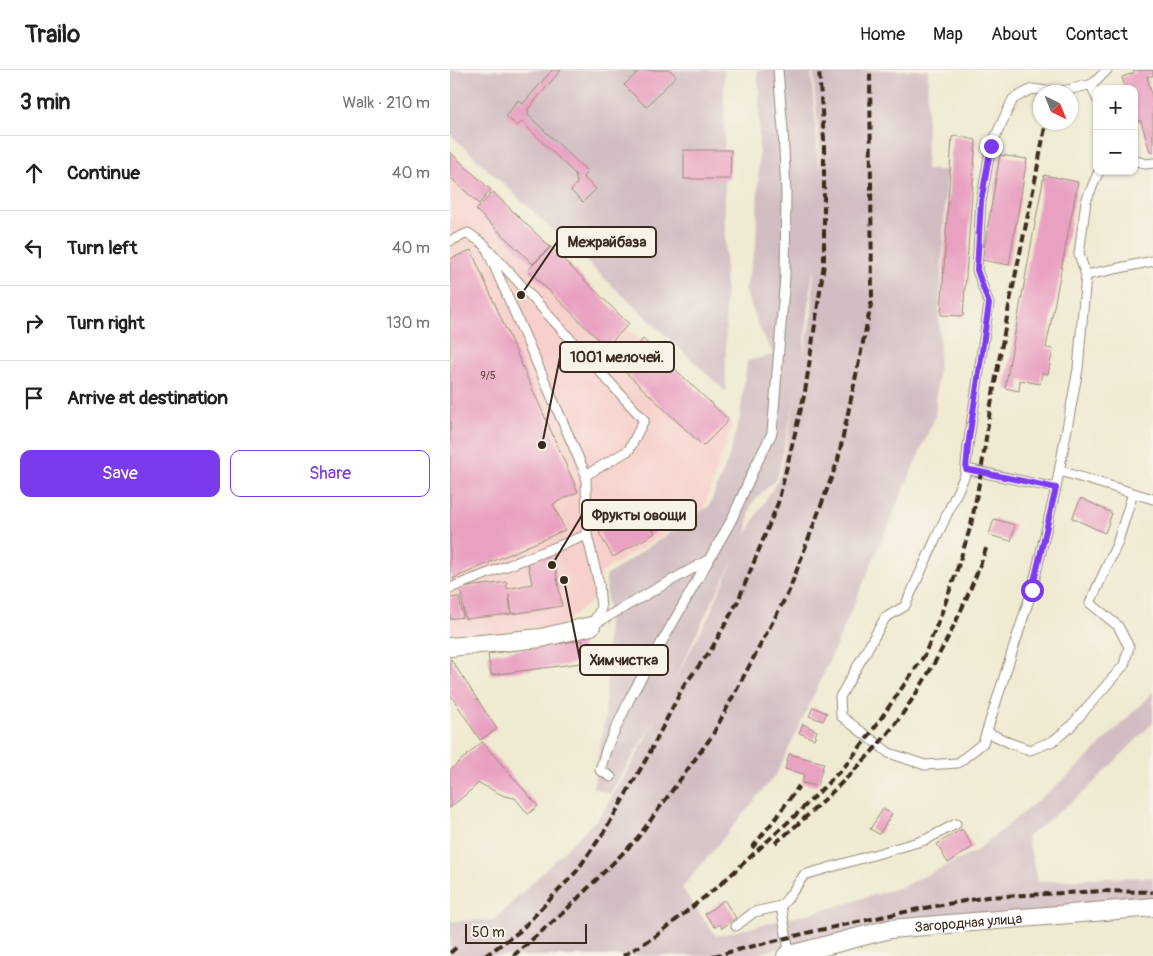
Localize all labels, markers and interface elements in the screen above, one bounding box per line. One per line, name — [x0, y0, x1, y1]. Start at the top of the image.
text: Trailo — [25, 20, 80, 49]
text: Home — [860, 23, 905, 46]
text: Map — [933, 23, 963, 46]
text: About — [991, 23, 1037, 46]
text: Contact — [1065, 23, 1128, 46]
north arrow — [1033, 85, 1078, 130]
map controls — [1093, 85, 1138, 175]
button: + — [1093, 85, 1138, 130]
text: 3 min — [20, 89, 70, 116]
text: Walk · 210 m — [342, 93, 430, 113]
button: − — [1093, 130, 1138, 175]
route end — [980, 135, 1003, 158]
icon: ahead — [20, 159, 48, 187]
text: Continue — [67, 161, 140, 185]
text: 40 m — [392, 163, 430, 183]
callout: Межрайбаза — [557, 227, 656, 257]
text: Межрайбаза — [568, 233, 646, 252]
icon: left — [20, 234, 48, 262]
text: Turn left — [67, 236, 137, 260]
text: 40 m — [392, 238, 430, 258]
icon: right — [20, 309, 48, 337]
text: Turn right — [67, 311, 145, 335]
text: 130 m — [386, 313, 430, 333]
callout: 1001 мелочей. — [560, 342, 674, 372]
text: 1001 мелочей. — [570, 348, 664, 367]
house number: 9/5 — [480, 369, 496, 382]
icon: arrive — [20, 384, 48, 412]
text: Arrive at destination — [67, 386, 228, 410]
button: Save — [20, 450, 220, 497]
button: Share — [230, 450, 430, 497]
callout: Фрукты овощи — [582, 500, 696, 530]
text: Фрукты овощи — [591, 506, 686, 525]
route start — [1021, 579, 1044, 602]
callout: Химчистка — [580, 645, 668, 675]
text: Химчистка — [590, 651, 658, 670]
street label: Загородная улица — [914, 909, 1023, 935]
scale bar — [465, 921, 588, 944]
text: 50 m — [472, 924, 505, 941]

